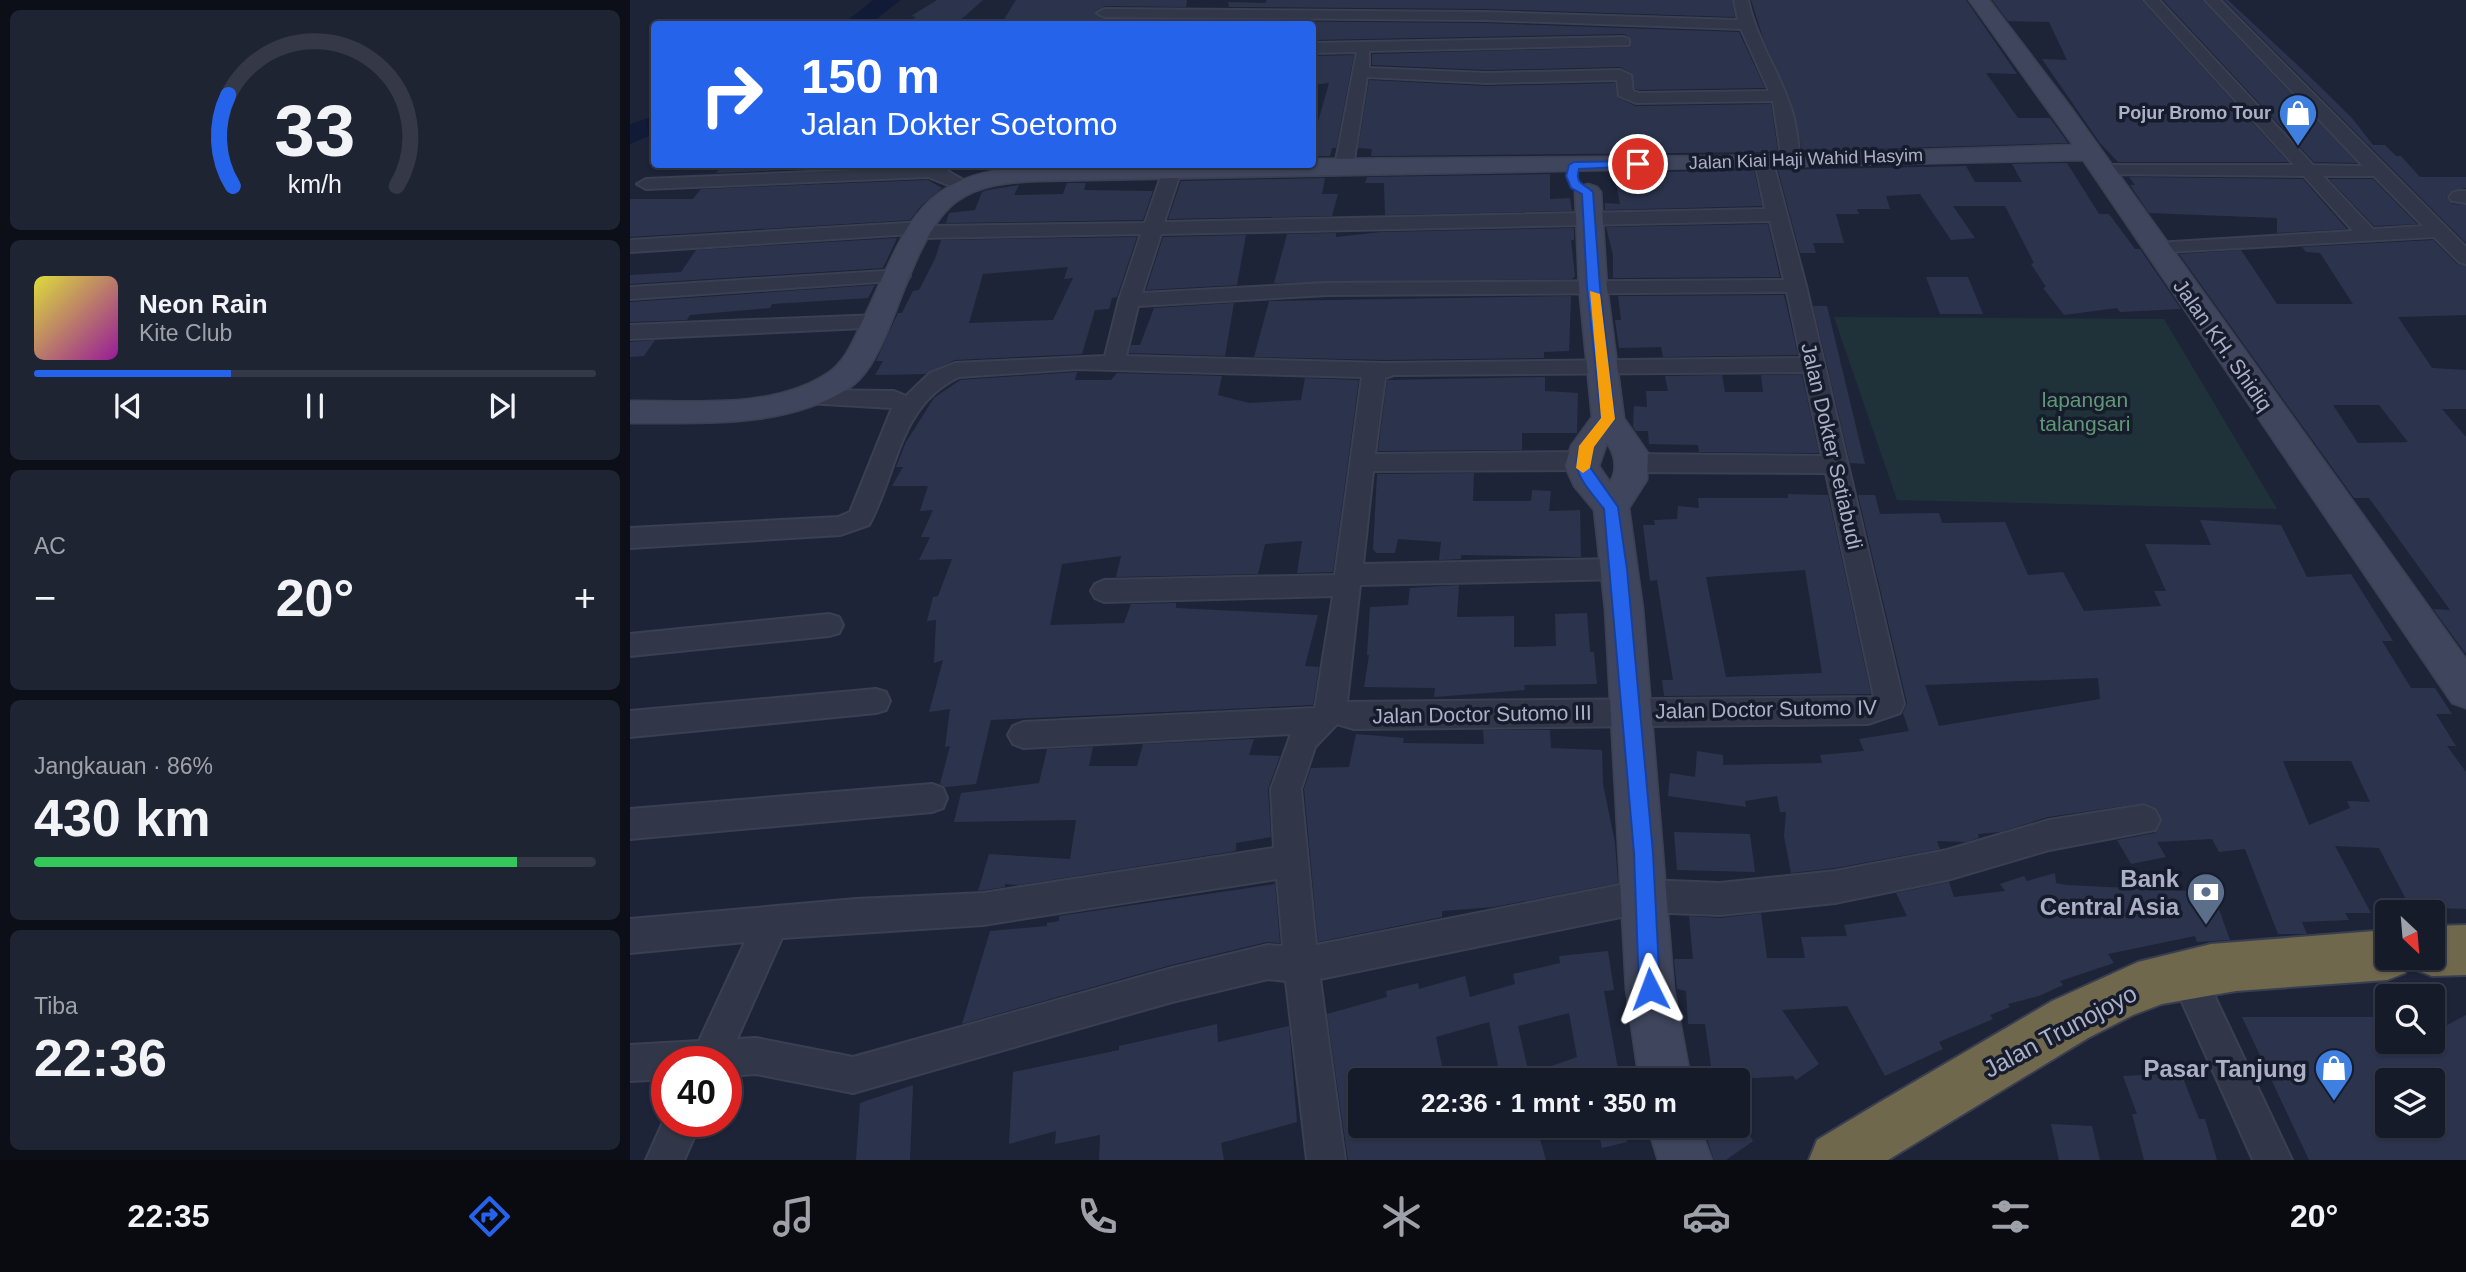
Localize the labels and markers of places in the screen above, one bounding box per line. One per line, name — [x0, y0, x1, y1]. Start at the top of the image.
shop icon: Pojur Bromo Tour — [2277, 92, 2319, 147]
place label: Pojur Bromo Tour — [2118, 103, 2271, 123]
pin — [1608, 134, 1668, 194]
place label: Bank Central Asia — [2040, 865, 2180, 920]
bank icon: Bank Central Asia — [2185, 871, 2227, 926]
shop icon: Pasar Tanjung — [2313, 1047, 2355, 1102]
place label: Pasar Tanjung — [2143, 1055, 2307, 1082]

